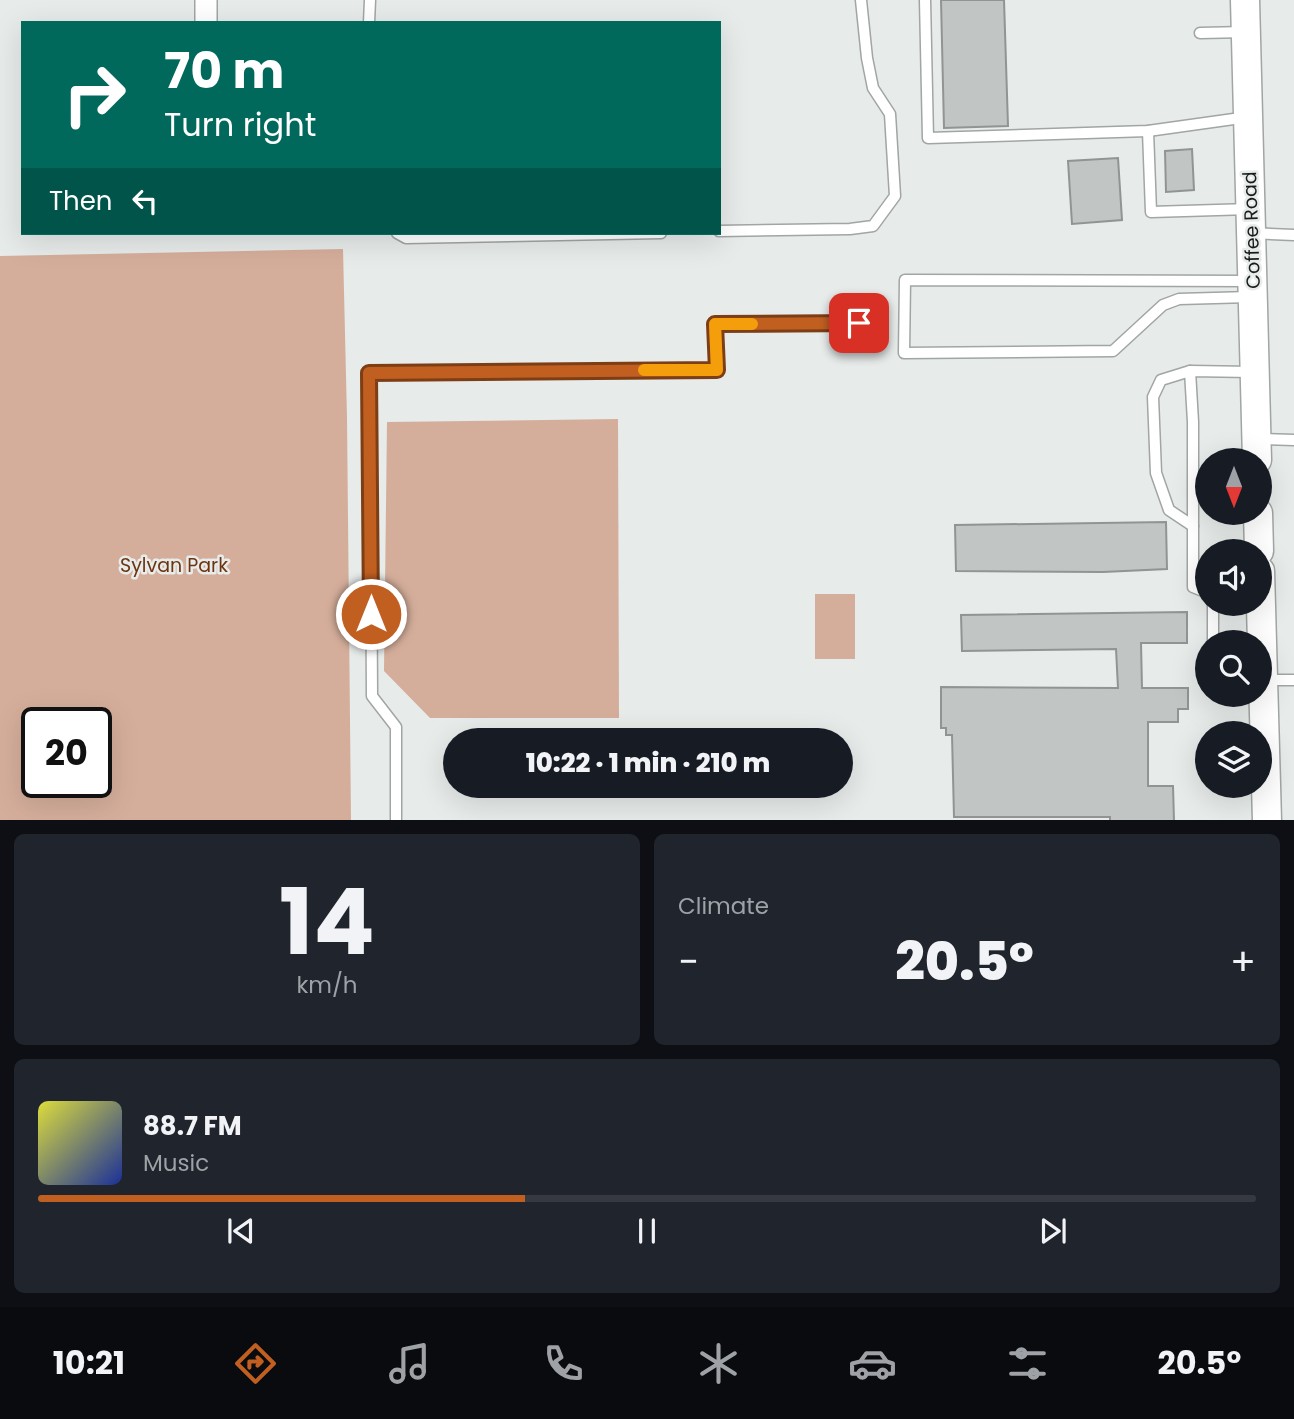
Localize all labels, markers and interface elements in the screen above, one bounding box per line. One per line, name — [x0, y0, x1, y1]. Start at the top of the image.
text: 70 m — [164, 37, 284, 105]
icon: right — [49, 49, 140, 140]
text: Turn right — [164, 102, 316, 147]
street label: Coffee Road — [1236, 171, 1267, 289]
icon: left — [126, 182, 164, 220]
text: Then — [49, 183, 112, 219]
pin — [829, 293, 889, 353]
icon: arrive — [840, 304, 878, 342]
north arrow — [1195, 448, 1272, 525]
map controls — [1195, 448, 1272, 798]
button: sound — [1195, 539, 1272, 616]
park label: Sylvan Park — [120, 552, 228, 579]
position arrow — [334, 577, 408, 651]
button: search — [1195, 630, 1272, 707]
speed limit sign: 20 — [21, 707, 112, 798]
button: layers — [1195, 721, 1272, 798]
text: 10:22 · 1 min · 210 m — [526, 745, 770, 781]
text: 14 — [279, 858, 375, 986]
text: Climate — [678, 890, 769, 922]
text: 20.5° — [895, 925, 1034, 998]
text: − — [678, 935, 699, 988]
text: + — [1230, 935, 1256, 988]
text: km/h — [296, 969, 358, 1001]
text: 88.7 FM — [143, 1108, 242, 1144]
text: Music — [143, 1147, 209, 1179]
icon: previous — [222, 1212, 260, 1250]
icon: pause — [628, 1212, 666, 1250]
icon: next — [1034, 1212, 1072, 1250]
icon: directions — [231, 1339, 280, 1388]
icon: music — [385, 1339, 434, 1388]
icon: phone — [539, 1339, 588, 1388]
icon: climate — [694, 1339, 743, 1388]
icon: car — [848, 1339, 897, 1388]
icon: filters — [1003, 1339, 1052, 1388]
text: 10:21 — [53, 1340, 125, 1385]
text: 20.5° — [1157, 1340, 1241, 1385]

